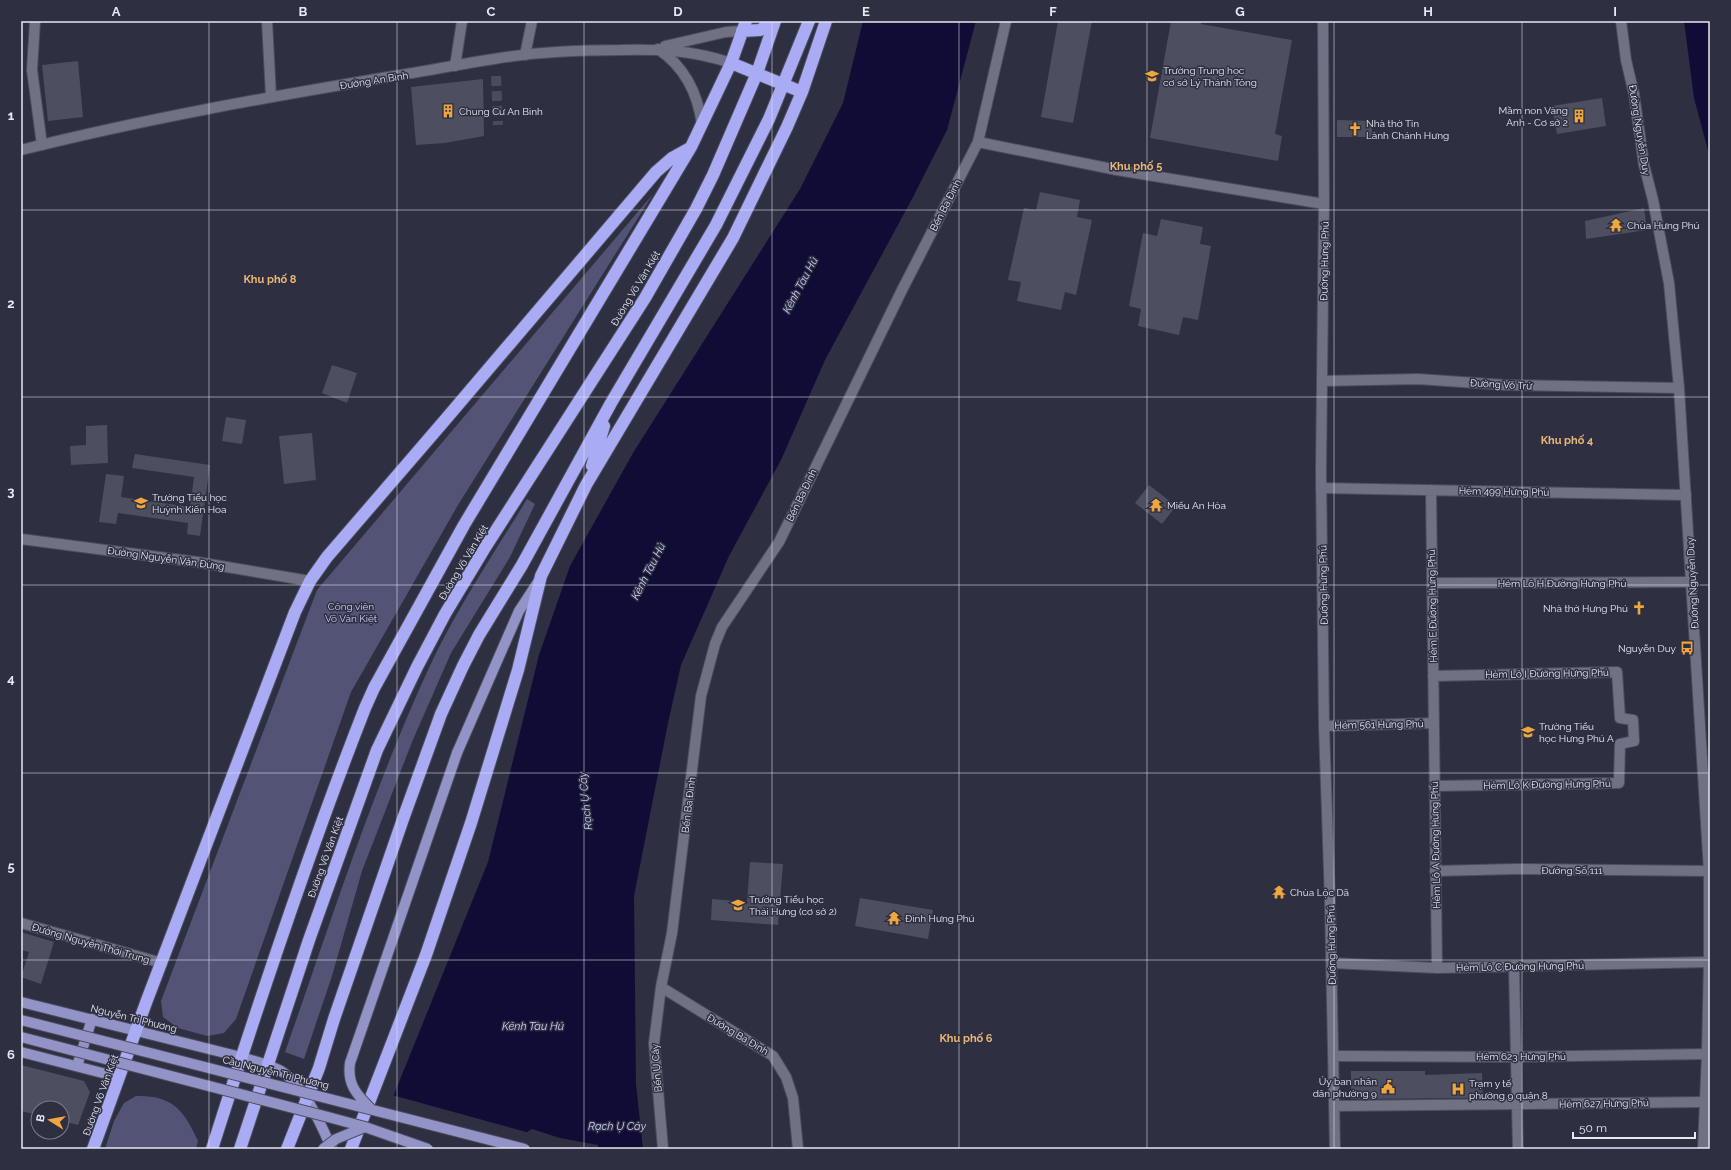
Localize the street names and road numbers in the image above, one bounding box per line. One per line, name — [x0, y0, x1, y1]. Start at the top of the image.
street label: Đường An Bình — [339, 70, 409, 91]
street label: Đường Nguyễn Duy — [1627, 84, 1652, 177]
street label: Bến Ba Đình — [928, 177, 963, 233]
street label: Đường Hưng Phú — [1318, 221, 1331, 301]
street label: Đường Võ Văn Kiệt — [609, 248, 663, 328]
street label: Đường Võ Trứ — [1470, 377, 1533, 392]
street label: Bến Ba Đình — [784, 467, 819, 523]
street label: Hẻm 499 Hưng Phú — [1459, 485, 1549, 498]
street label: Đường Võ Văn Kiệt — [437, 522, 491, 602]
street label: Đường Nguyễn Duy — [1685, 536, 1700, 629]
street label: Đường Nguyễn Văn Đừng — [107, 545, 225, 572]
street label: Đường Hưng Phú — [1317, 545, 1330, 625]
street label: Hẻm E Đường Hưng Phú — [1426, 549, 1439, 663]
street label: Hẻm Lô H Đường Hưng Phú — [1498, 578, 1626, 589]
street label: Hẻm Lô I Đường Hưng Phú — [1485, 667, 1609, 680]
street label: Hẻm 561 Hưng Phú — [1334, 718, 1424, 731]
street label: Bến Ba Đình — [680, 776, 697, 834]
street label: Hẻm Lô K Đường Hưng Phú — [1483, 778, 1611, 791]
street label: Hẻm Lô A Đường Hưng Phú — [1429, 781, 1442, 909]
street label: Đường Võ Văn Kiệt — [306, 814, 345, 899]
street label: Đường Số 111 — [1541, 865, 1603, 876]
street label: Đường Hưng Phú — [1325, 905, 1338, 985]
street label: Đường Nguyễn Thời Trung — [31, 921, 151, 966]
street label: Hẻm Lô C Đường Hưng Phú — [1456, 960, 1584, 973]
street label: Nguyễn Tri Phương — [90, 1002, 178, 1035]
street label: Đường Ba Đình — [705, 1012, 770, 1057]
street label: Bến Ụ Cây — [649, 1043, 664, 1093]
street label: Hẻm 623 Hưng Phú — [1476, 1051, 1566, 1062]
street label: Đường Võ Văn Kiệt — [81, 1052, 120, 1137]
street label: Cầu Nguyễn Tri Phương — [222, 1054, 330, 1091]
street label: Hẻm 627 Hưng Phú — [1559, 1097, 1649, 1110]

